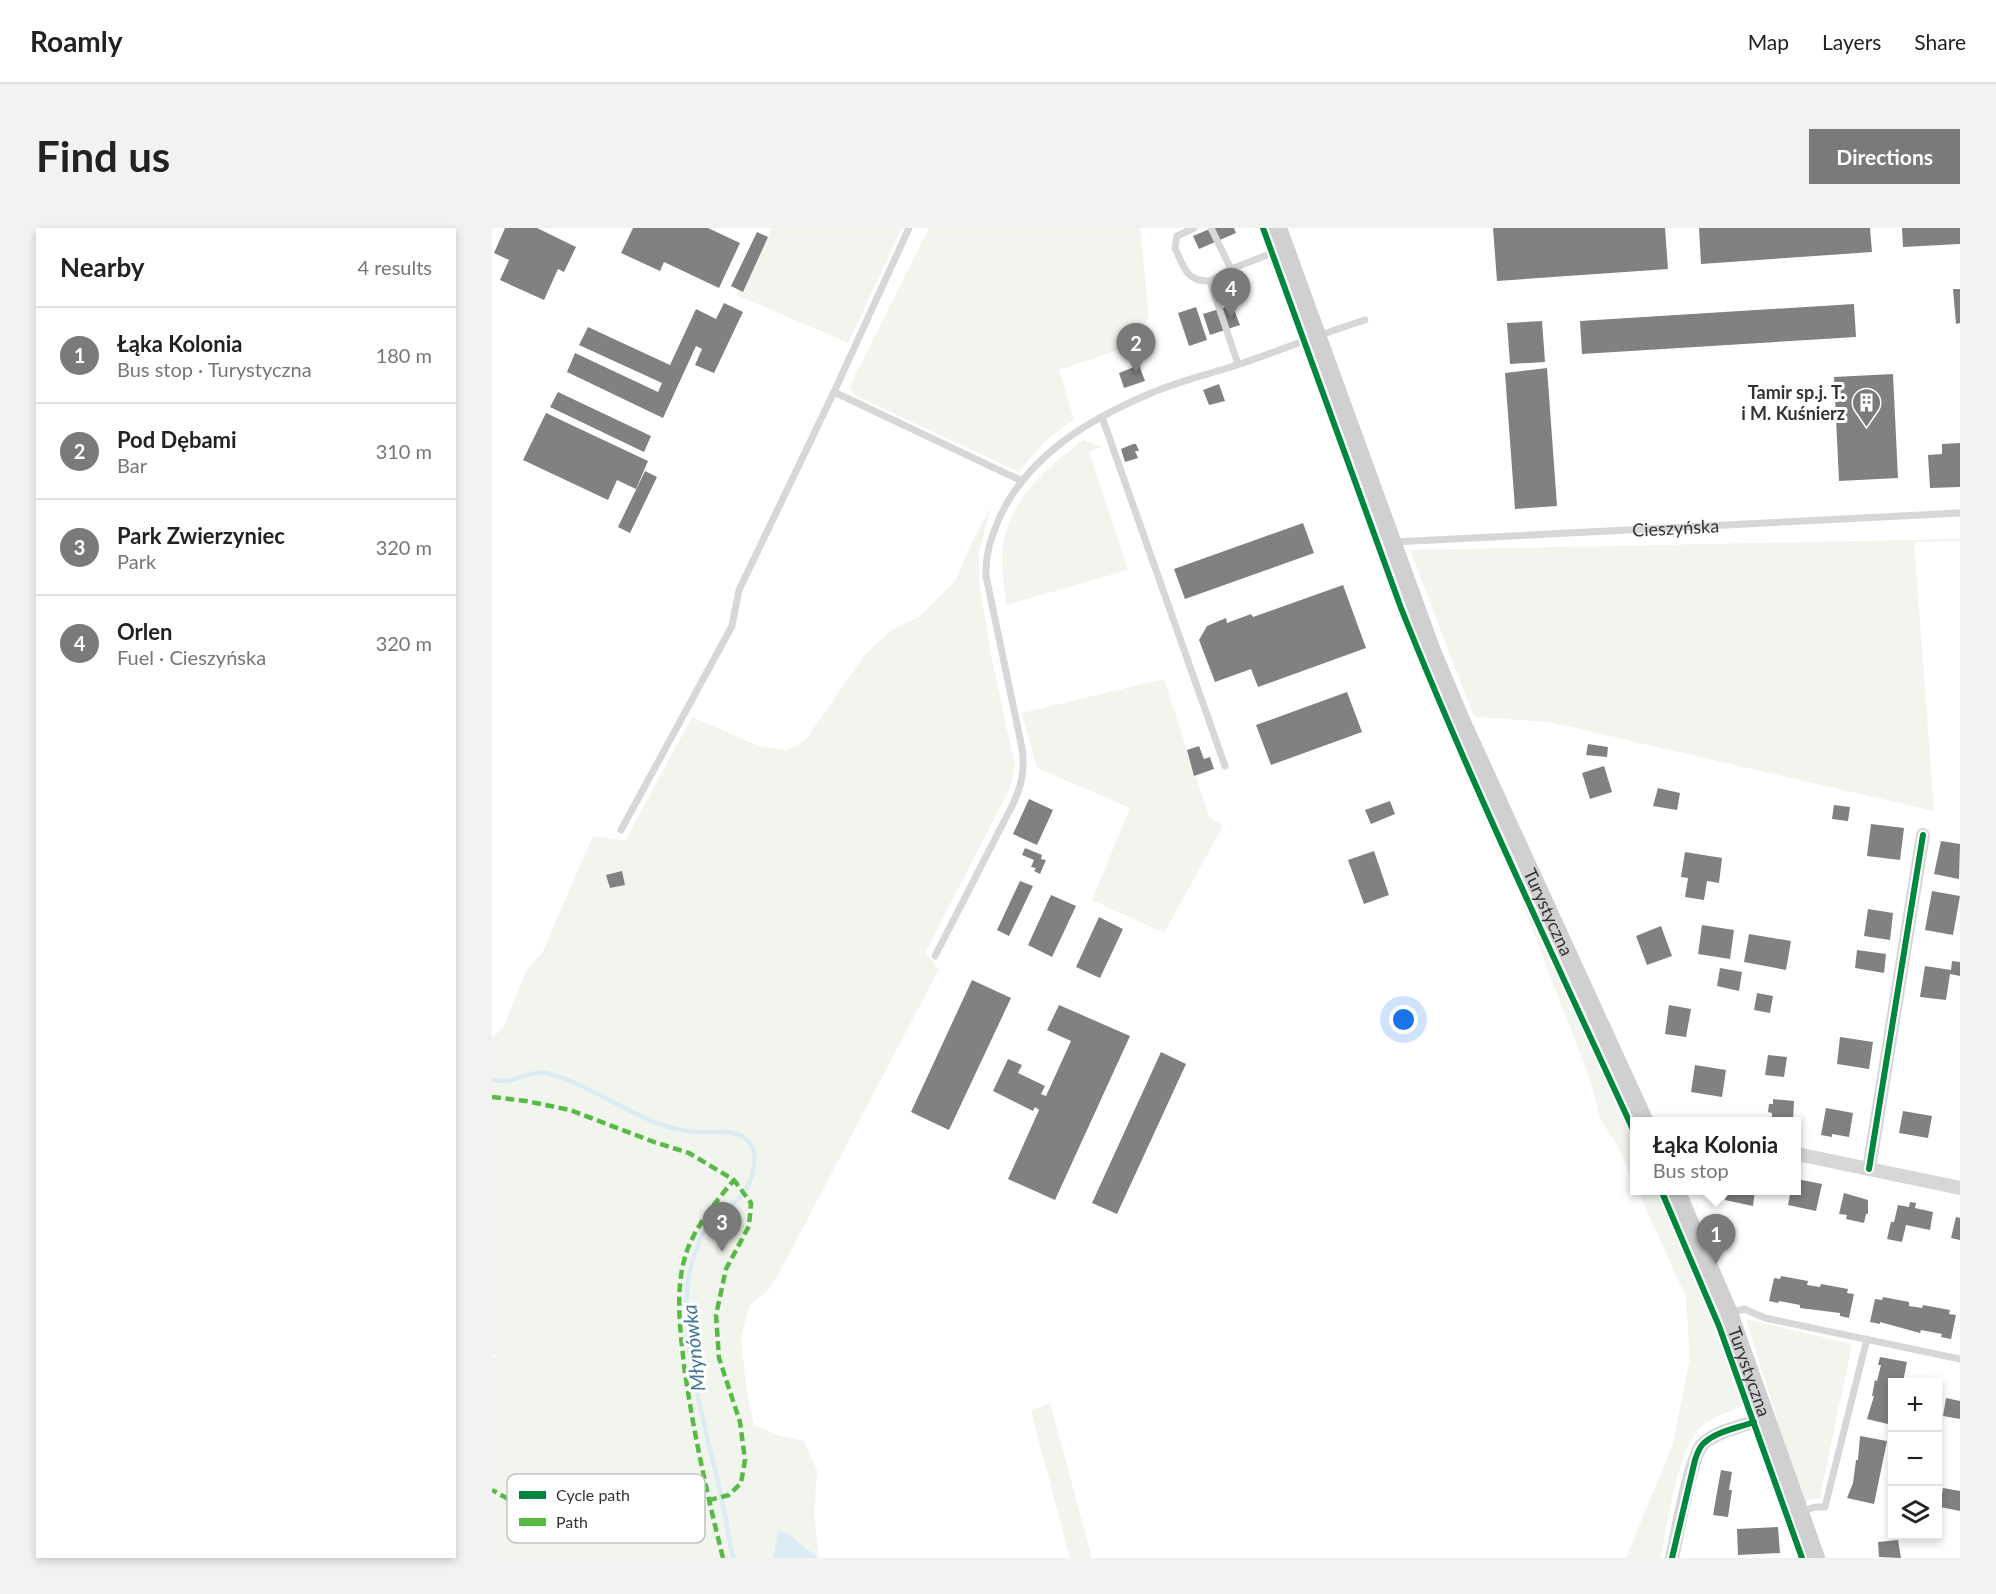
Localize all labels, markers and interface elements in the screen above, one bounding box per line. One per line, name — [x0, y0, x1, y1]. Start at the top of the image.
text: Roamly — [30, 24, 123, 58]
text: Map — [1748, 29, 1789, 54]
text: Layers — [1822, 29, 1881, 54]
text: Share — [1914, 29, 1966, 54]
button: Directions — [1809, 129, 1960, 184]
text: Find us — [36, 131, 170, 181]
text: Nearby — [60, 251, 145, 283]
text: 4 results — [357, 255, 432, 279]
pin: 4 — [1212, 268, 1250, 318]
pin: 2 — [1116, 324, 1156, 373]
text: Łąka Kolonia — [117, 330, 242, 357]
text: 1 — [74, 343, 85, 367]
text: 180 m — [376, 343, 432, 367]
text: Bus stop · Turystyczna — [117, 357, 312, 381]
place label: Tamir sp.j. T. i M. Kuśnierz — [1741, 381, 1845, 424]
building icon: Tamir sp.j. T. i M. Kuśnierz — [1850, 386, 1882, 428]
text: Pod Dębami — [117, 426, 237, 453]
text: 2 — [74, 439, 85, 463]
text: 310 m — [376, 439, 432, 463]
text: Bar — [117, 453, 147, 477]
street label: Cieszyńska — [1632, 514, 1720, 541]
text: Park Zwierzyniec — [117, 522, 285, 549]
text: 3 — [74, 535, 85, 559]
text: 320 m — [376, 535, 432, 559]
text: Park — [117, 549, 156, 573]
text: Orlen — [117, 618, 172, 645]
text: 4 — [74, 631, 85, 655]
text: 320 m — [376, 631, 432, 655]
text: Fuel · Cieszyńska — [117, 645, 266, 669]
street label: Turystyczna — [1519, 865, 1578, 959]
your location — [1389, 1005, 1418, 1034]
popup — [1630, 1117, 1801, 1195]
text: Łąka Kolonia — [1653, 1131, 1778, 1158]
text: Bus stop — [1653, 1158, 1729, 1182]
pin: 3 — [702, 1202, 742, 1252]
pin: 1 — [1696, 1214, 1736, 1264]
water label: Młynówka — [677, 1303, 709, 1393]
street label: Turystyczna — [1724, 1324, 1776, 1419]
map controls — [1888, 1378, 1942, 1540]
button: + — [1888, 1378, 1942, 1432]
button: − — [1888, 1432, 1942, 1486]
legend — [507, 1474, 705, 1543]
text: Cycle path — [556, 1485, 630, 1504]
button: layers — [1888, 1486, 1942, 1540]
text: Path — [556, 1512, 588, 1531]

